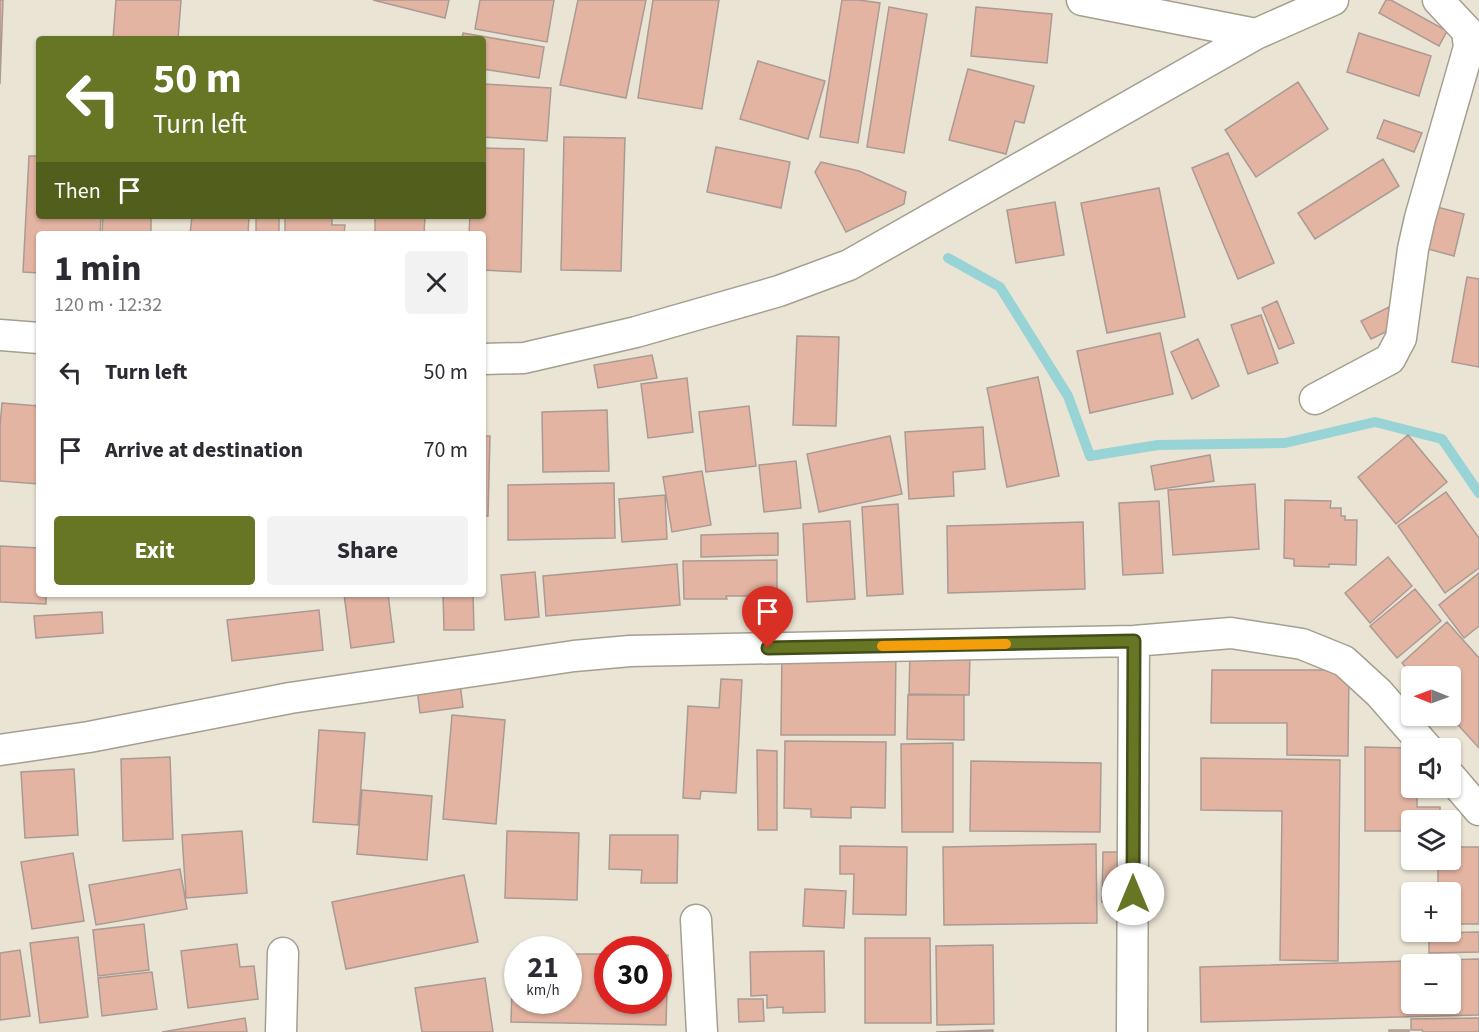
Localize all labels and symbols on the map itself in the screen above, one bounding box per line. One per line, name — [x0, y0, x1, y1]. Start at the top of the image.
pin — [742, 586, 793, 648]
north arrow — [1401, 666, 1461, 726]
position arrow — [1101, 862, 1165, 926]
speed limit sign: 30 — [594, 936, 672, 1014]

